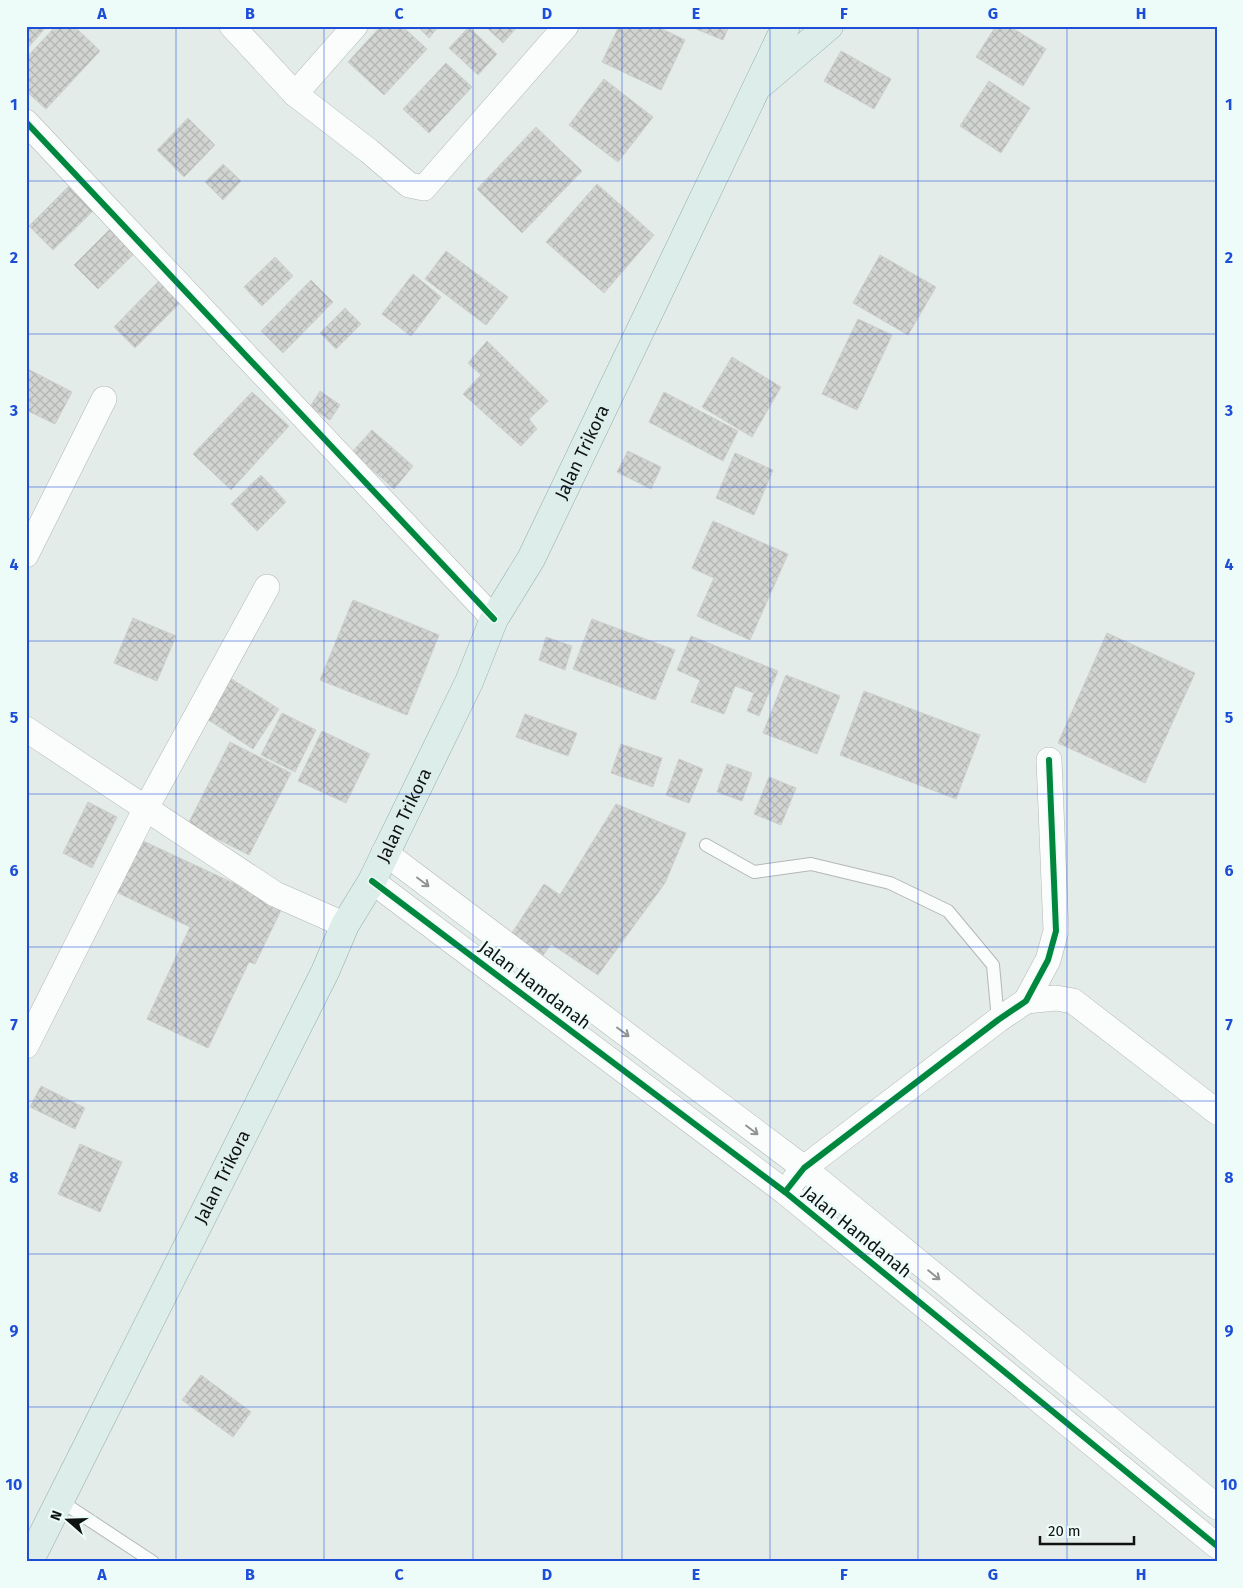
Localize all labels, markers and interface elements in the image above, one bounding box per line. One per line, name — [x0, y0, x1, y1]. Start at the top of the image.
text: A — [96, 4, 107, 23]
text: B — [245, 4, 255, 23]
text: C — [394, 4, 404, 23]
text: D — [542, 4, 552, 23]
text: E — [692, 4, 700, 23]
text: F — [840, 4, 848, 23]
text: G — [988, 4, 998, 23]
text: H — [1136, 4, 1146, 23]
text: 1 — [10, 95, 18, 114]
text: 1 — [1225, 95, 1233, 114]
text: 2 — [10, 248, 18, 267]
text: 2 — [1225, 248, 1233, 267]
text: 3 — [9, 401, 18, 420]
street label: Jalan Trikora — [550, 401, 614, 503]
text: 3 — [1224, 401, 1233, 420]
text: 4 — [9, 555, 19, 574]
text: 4 — [1224, 555, 1234, 574]
text: 5 — [10, 708, 19, 727]
text: 5 — [1225, 708, 1234, 727]
street label: Jalan Trikora — [372, 765, 436, 866]
text: 6 — [9, 861, 19, 880]
text: 6 — [1224, 861, 1234, 880]
one-way arrow — [416, 876, 429, 887]
street label: Jalan Hamdanah — [475, 936, 595, 1034]
text: 7 — [10, 1015, 18, 1034]
text: 7 — [1225, 1015, 1233, 1034]
one-way arrow — [616, 1027, 630, 1037]
one-way arrow — [745, 1124, 758, 1135]
street label: Jalan Trikora — [190, 1126, 255, 1227]
text: 8 — [9, 1168, 19, 1187]
text: 8 — [1224, 1168, 1234, 1187]
street label: Jalan Hamdanah — [798, 1181, 916, 1283]
one-way arrow — [927, 1269, 940, 1280]
text: 9 — [10, 1321, 19, 1340]
text: 9 — [1225, 1321, 1234, 1340]
text: 10 — [6, 1475, 22, 1494]
text: 10 — [1221, 1475, 1237, 1494]
north arrow — [42, 1496, 92, 1546]
text: N — [47, 1508, 66, 1523]
scale bar — [1040, 1513, 1134, 1545]
text: 20 m — [1048, 1522, 1081, 1540]
text: A — [96, 1565, 107, 1584]
text: B — [245, 1565, 255, 1584]
text: C — [394, 1565, 404, 1584]
text: D — [542, 1565, 552, 1584]
text: E — [692, 1565, 700, 1584]
text: F — [840, 1565, 848, 1584]
text: G — [988, 1565, 998, 1584]
text: H — [1136, 1565, 1146, 1584]

